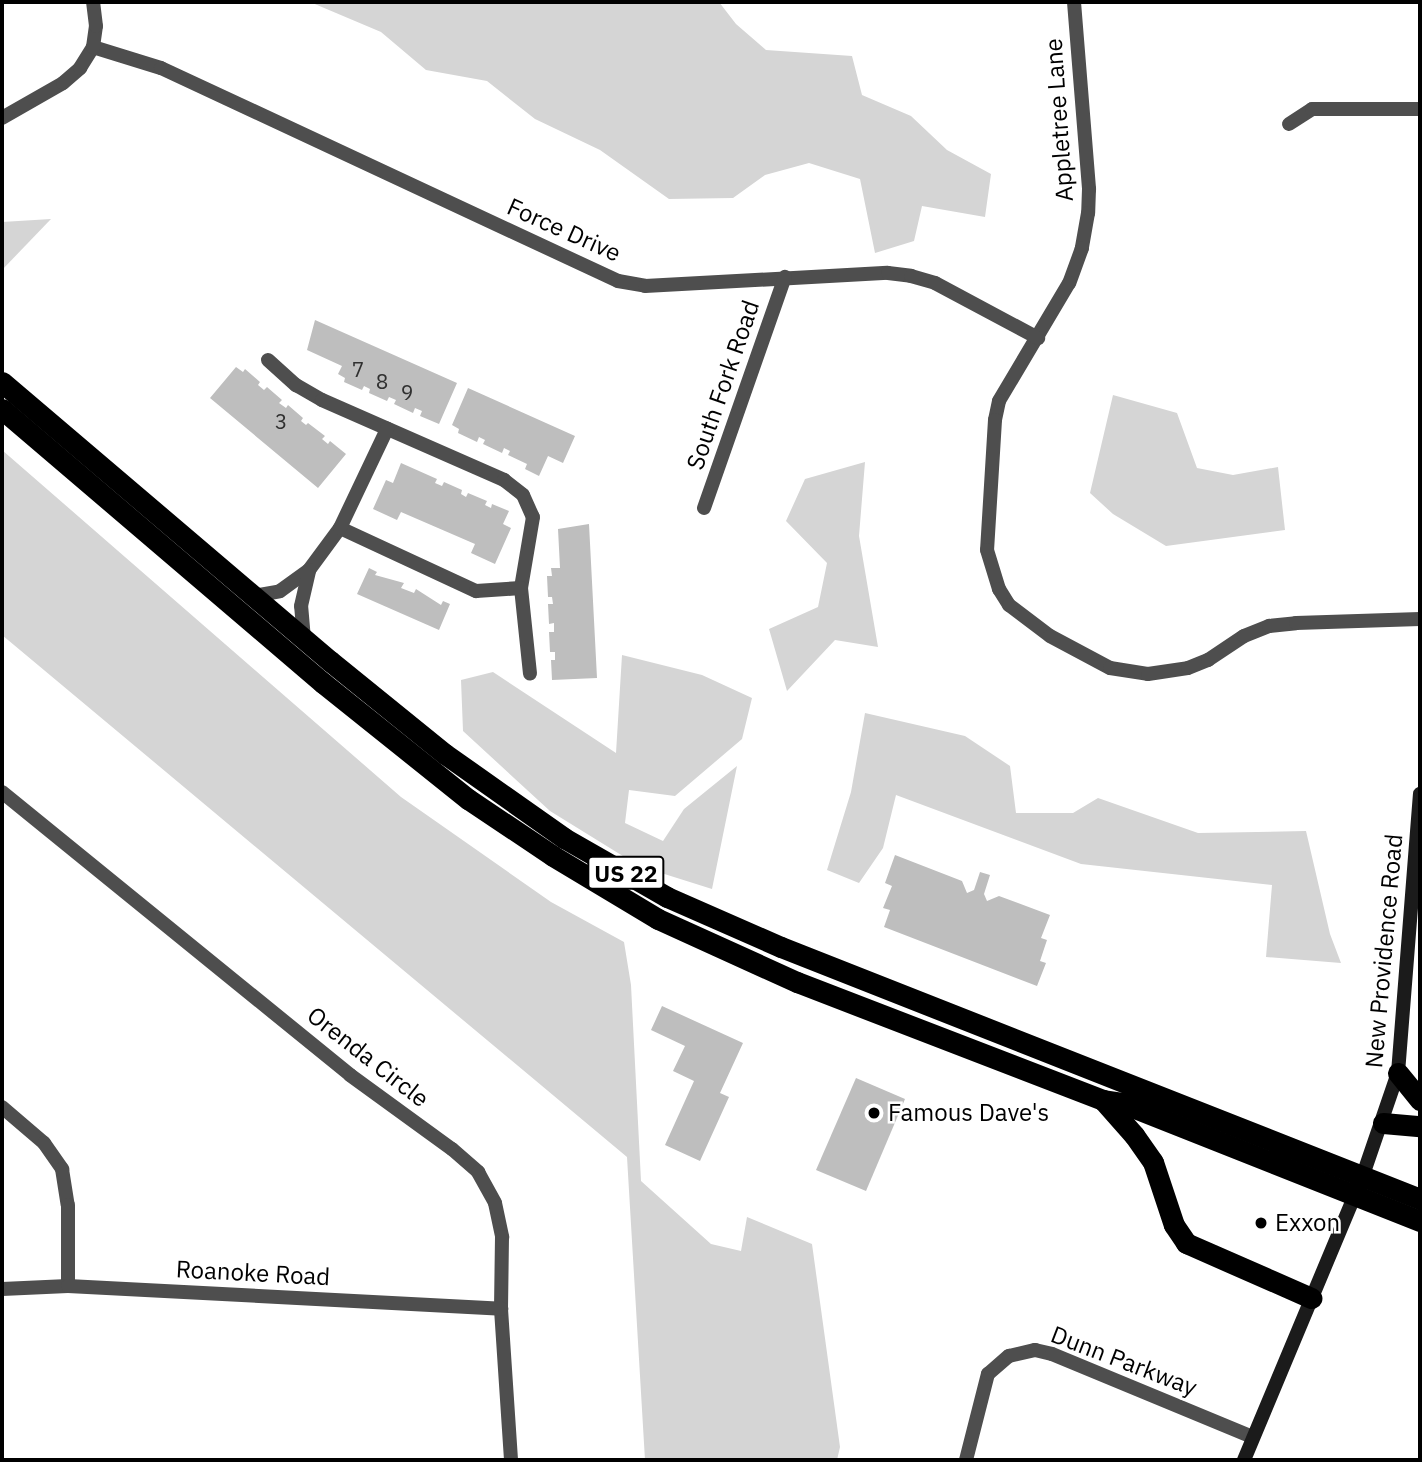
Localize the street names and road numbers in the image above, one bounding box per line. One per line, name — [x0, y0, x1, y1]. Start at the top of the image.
street label: Appletree Lane — [1039, 37, 1079, 203]
street label: Force Drive — [503, 192, 625, 268]
street label: South Fork Road — [681, 296, 765, 474]
street label: New Providence Road — [1359, 833, 1409, 1069]
road number: US 22 — [586, 853, 666, 892]
street label: Orenda Circle — [302, 1001, 434, 1113]
street label: Roanoke Road — [175, 1255, 331, 1291]
street label: Dunn Parkway — [1047, 1320, 1201, 1402]

